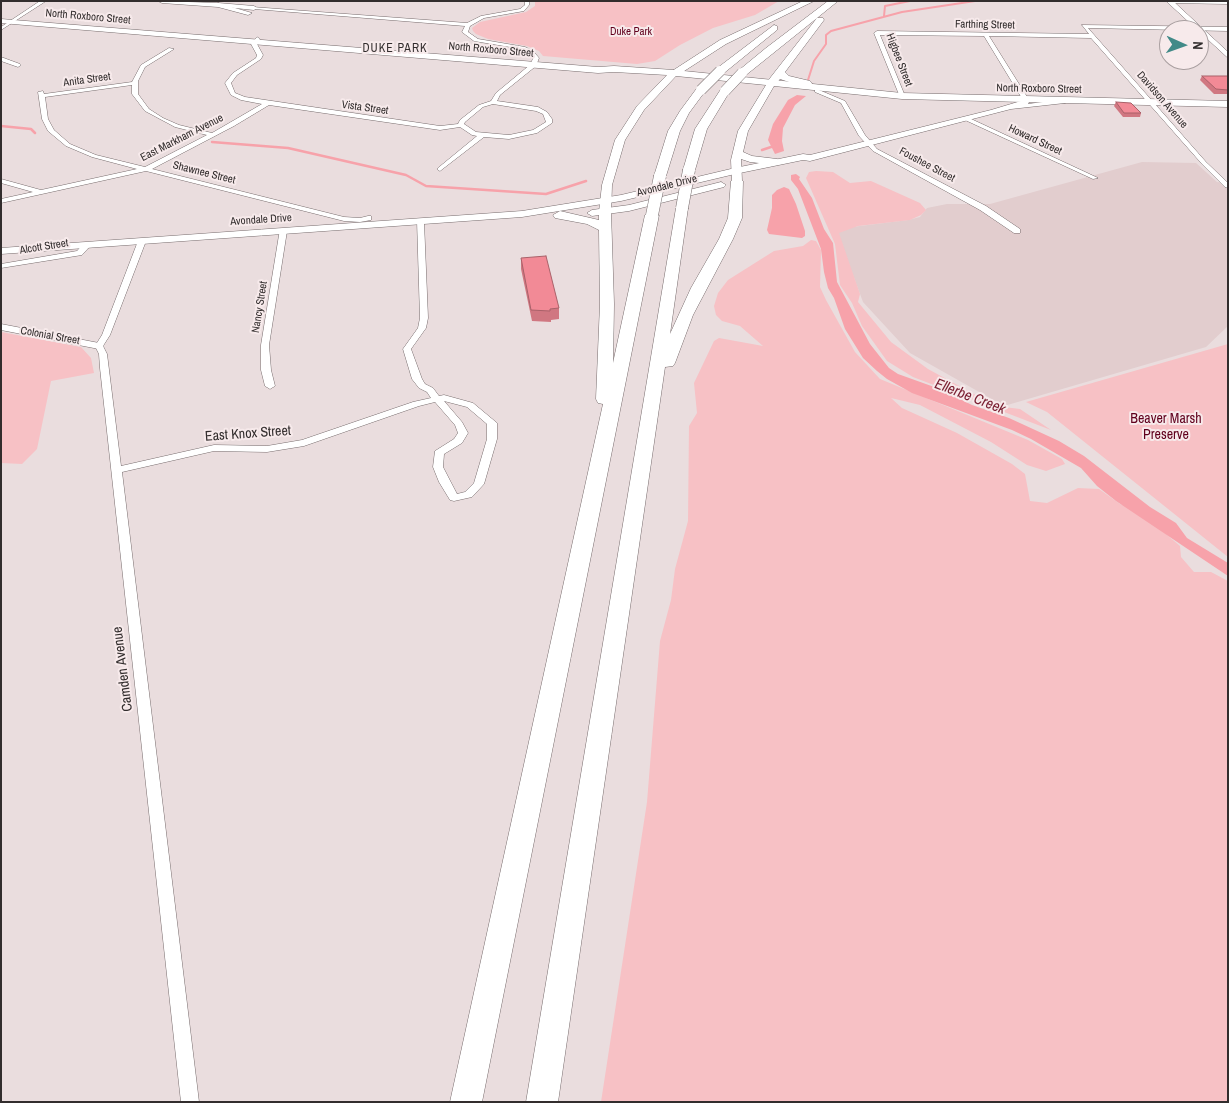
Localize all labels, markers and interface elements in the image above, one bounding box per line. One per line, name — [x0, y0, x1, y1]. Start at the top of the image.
street label: North Roxboro Street — [45, 7, 131, 27]
street label: Farthing Street — [955, 18, 1015, 32]
north arrow — [1159, 20, 1209, 70]
park label: Duke Park — [610, 25, 652, 39]
street label: Higbee Street — [883, 32, 915, 88]
street label: North Roxboro Street — [448, 40, 534, 60]
text: N — [1189, 41, 1207, 50]
district label: DUKE PARK — [361, 42, 429, 56]
street label: Davidson Avenue — [1134, 69, 1190, 131]
street label: Anita Street — [62, 70, 112, 90]
street label: North Roxboro Street — [996, 82, 1082, 96]
street label: Vista Street — [341, 98, 389, 118]
street label: East Markham Avenue — [138, 111, 226, 165]
street label: Howard Street — [1006, 122, 1064, 158]
street label: Foushee Street — [897, 145, 957, 185]
street label: Shawnee Street — [171, 159, 237, 187]
street label: Avondale Drive — [636, 172, 698, 200]
street label: Avondale Drive — [230, 211, 292, 229]
street label: Alcott Street — [19, 237, 69, 257]
street label: Nancy Street — [249, 280, 271, 334]
street label: Colonial Street — [19, 324, 81, 348]
water label: Ellerbe Creek — [932, 375, 1008, 419]
park label: Beaver Marsh Preserve — [1130, 411, 1202, 444]
street label: East Knox Street — [204, 423, 292, 445]
street label: Camden Avenue — [109, 626, 137, 712]

